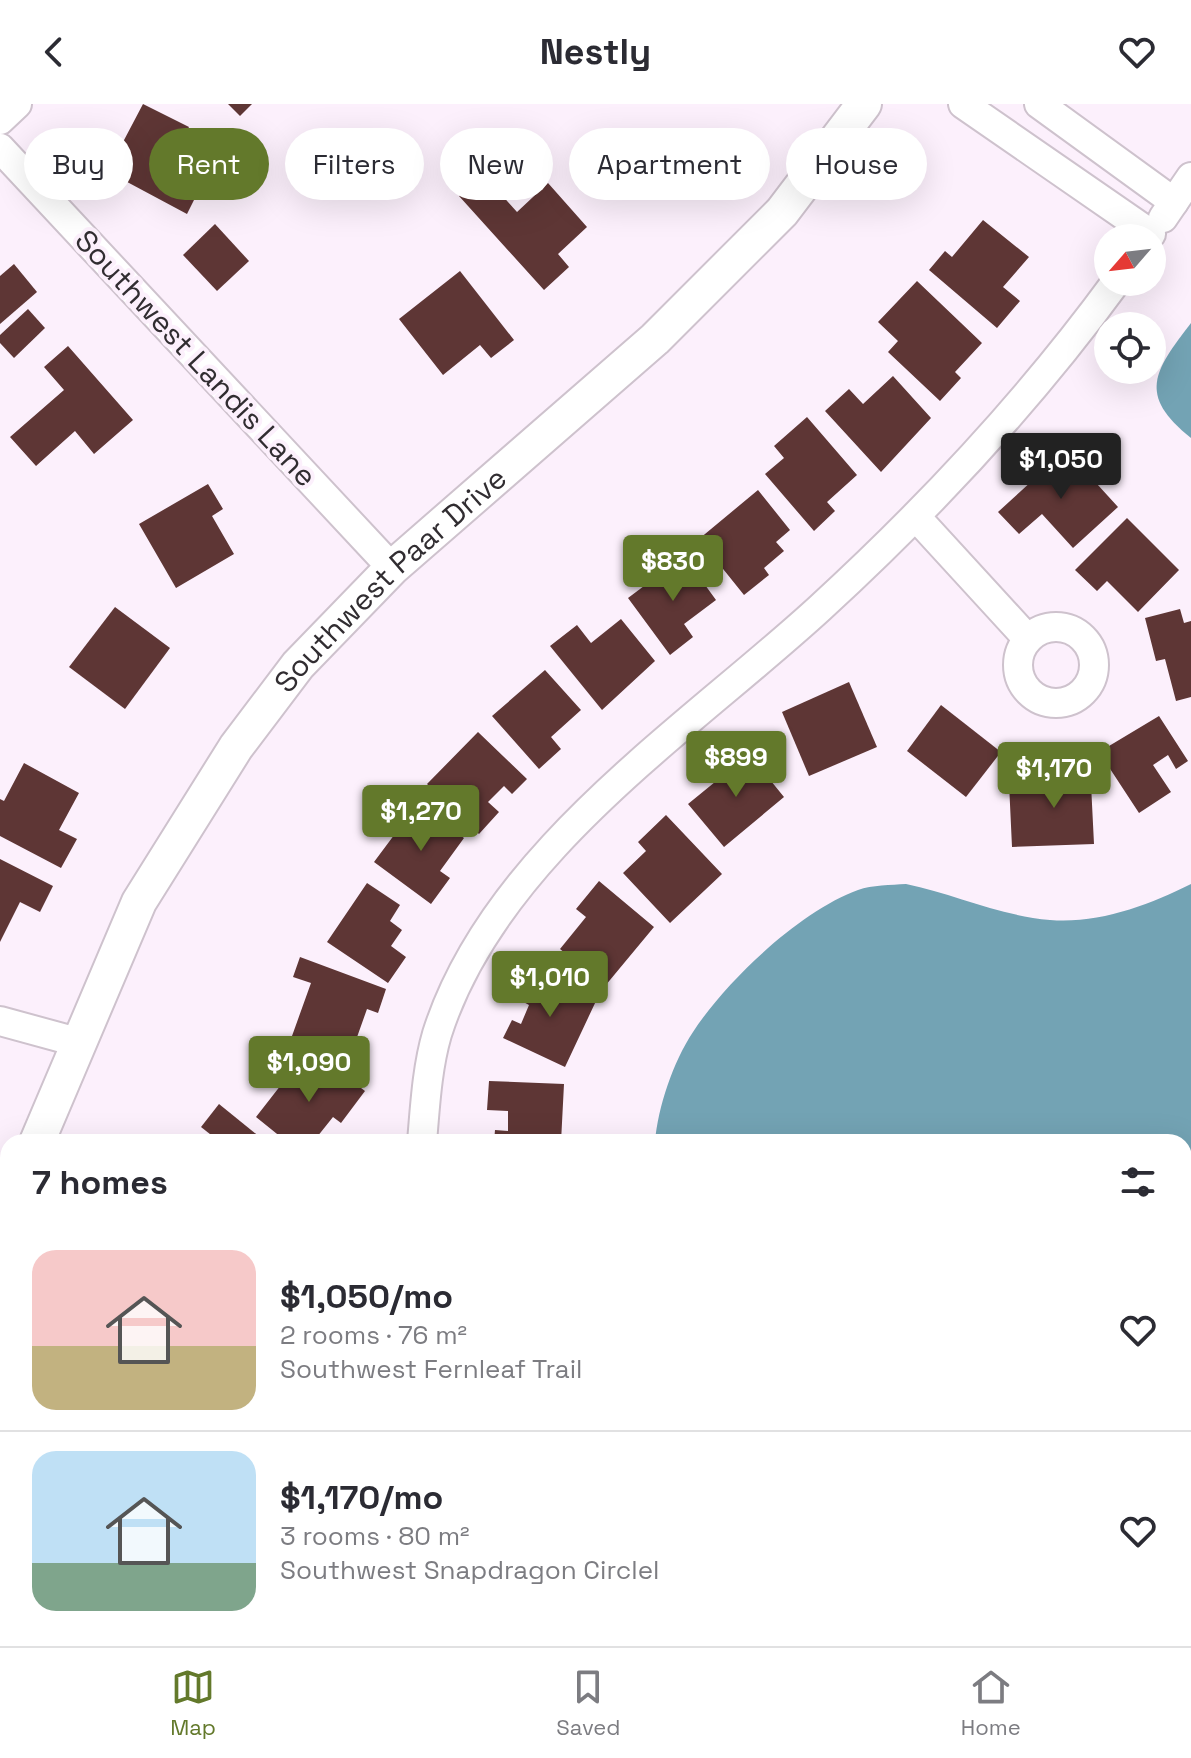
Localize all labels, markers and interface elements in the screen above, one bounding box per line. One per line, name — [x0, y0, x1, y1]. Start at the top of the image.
text: Nestly — [540, 29, 651, 75]
icon: back — [32, 30, 76, 74]
icon: heart — [1115, 30, 1159, 74]
chip: Buy — [24, 128, 133, 200]
chip: Rent — [149, 128, 269, 200]
chip: Filters — [285, 128, 424, 200]
chip: New — [440, 128, 553, 200]
chip: Apartment — [569, 128, 770, 200]
chip: House — [786, 128, 927, 200]
street label: Southwest Landis Lane — [67, 221, 325, 495]
north arrow — [1094, 224, 1166, 296]
map controls — [1094, 224, 1166, 384]
button: locate — [1094, 312, 1166, 384]
pin: $1,050 — [996, 433, 1126, 501]
text: $1,050 — [1019, 442, 1103, 476]
street label: Southwest Paar Drive — [265, 458, 514, 700]
pin: $830 — [626, 535, 720, 603]
text: $830 — [641, 544, 705, 578]
pin: $899 — [689, 731, 783, 799]
text: $899 — [704, 740, 768, 774]
pin: $1,170 — [989, 742, 1119, 810]
text: $1,170 — [1016, 751, 1092, 785]
pin: $1,270 — [356, 785, 486, 853]
text: $1,270 — [380, 794, 462, 828]
pin: $1,010 — [485, 951, 615, 1019]
text: $1,010 — [510, 960, 590, 994]
pin: $1,090 — [244, 1036, 374, 1104]
text: $1,090 — [267, 1045, 351, 1079]
icon: filters — [1116, 1160, 1160, 1204]
text: 7 homes — [32, 1161, 168, 1204]
text: $1,050/mo — [280, 1275, 453, 1318]
icon: home — [96, 1282, 192, 1378]
icon: heart — [1116, 1308, 1160, 1352]
text: 2 rooms · 76 m² — [280, 1318, 467, 1352]
text: Southwest Fernleaf Trail — [280, 1352, 582, 1386]
text: $1,170/mo — [280, 1476, 443, 1519]
icon: home — [96, 1483, 192, 1579]
icon: heart — [1116, 1509, 1160, 1553]
text: 3 rooms · 80 m² — [280, 1519, 470, 1553]
text: Southwest Snapdragon Circlel — [280, 1553, 659, 1587]
tab: Map — [170, 1665, 216, 1741]
tab: Saved — [556, 1665, 621, 1741]
tab: Home — [961, 1665, 1021, 1741]

